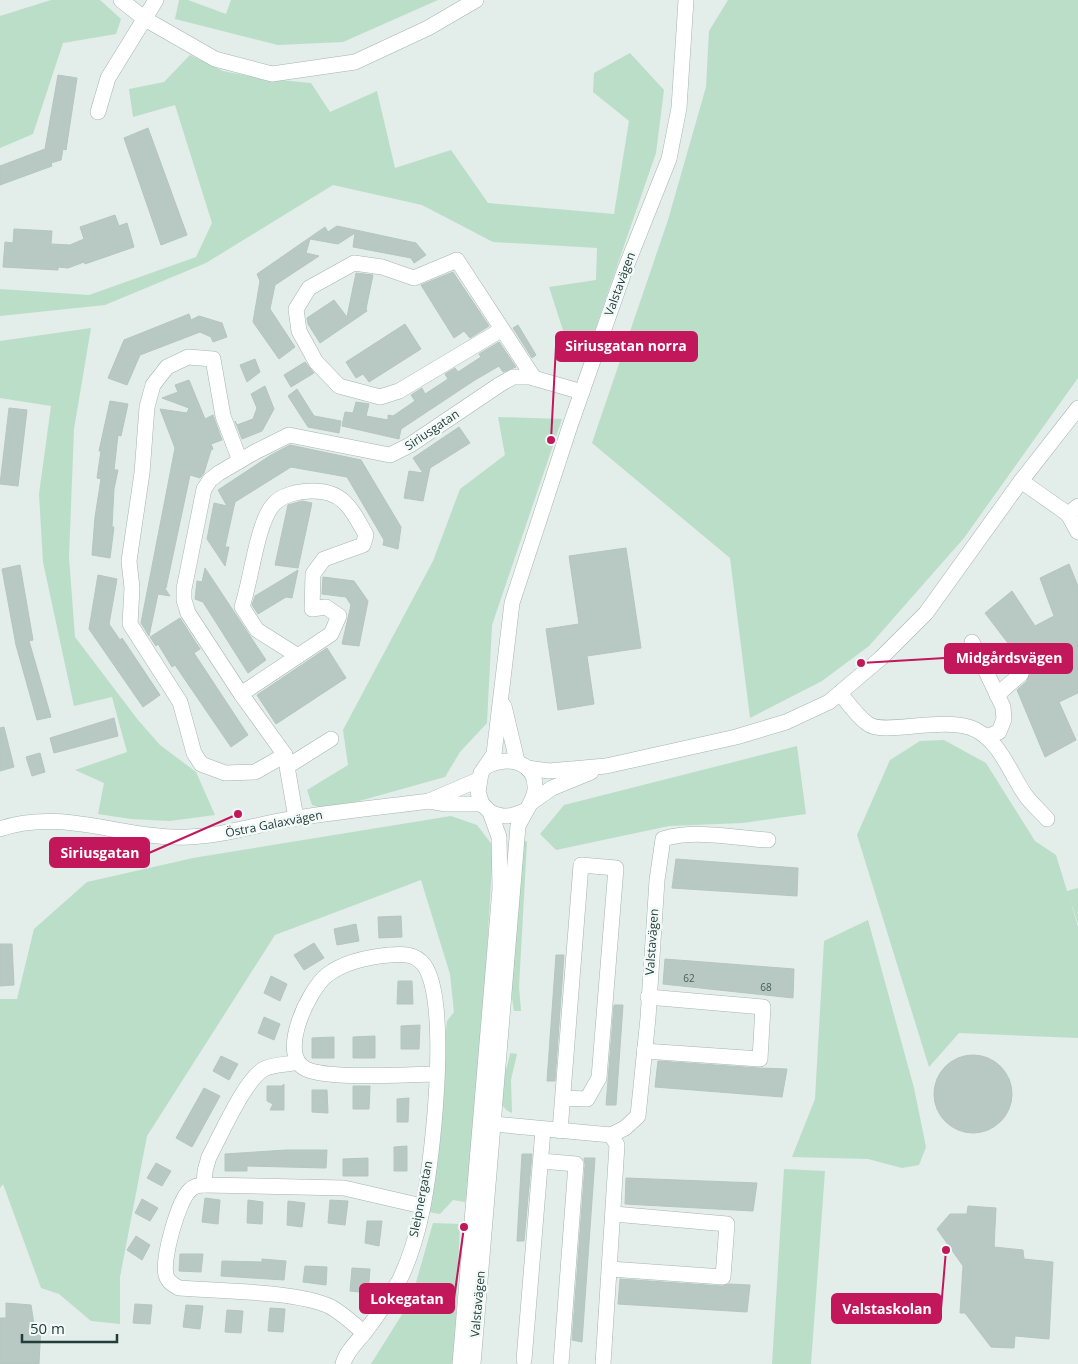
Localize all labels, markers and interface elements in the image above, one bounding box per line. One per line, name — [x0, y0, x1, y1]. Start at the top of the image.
street label: Valstavägen — [600, 250, 639, 318]
callout: Siriusgatan norra — [556, 332, 697, 361]
text: Siriusgatan norra — [565, 336, 687, 355]
street label: Siriusgatan — [401, 405, 462, 454]
callout: Midgårdsvägen — [945, 644, 1072, 673]
text: Midgårdsvägen — [956, 648, 1062, 667]
street label: Östra Galaxvägen — [224, 806, 324, 841]
callout: Siriusgatan — [50, 838, 149, 867]
text: Siriusgatan — [61, 843, 139, 862]
street label: Valstavägen — [641, 908, 662, 976]
house number: 62 — [683, 971, 695, 985]
house number: 68 — [760, 980, 772, 994]
street label: Sleipnergatan — [405, 1159, 436, 1238]
street label: Valstavägen — [466, 1270, 489, 1338]
callout: Lokegatan — [360, 1284, 454, 1313]
text: Lokegatan — [370, 1289, 444, 1308]
callout: Valstaskolan — [832, 1294, 941, 1323]
text: Valstaskolan — [842, 1299, 932, 1318]
scale bar — [22, 1312, 118, 1344]
text: 50 m — [30, 1318, 65, 1338]

